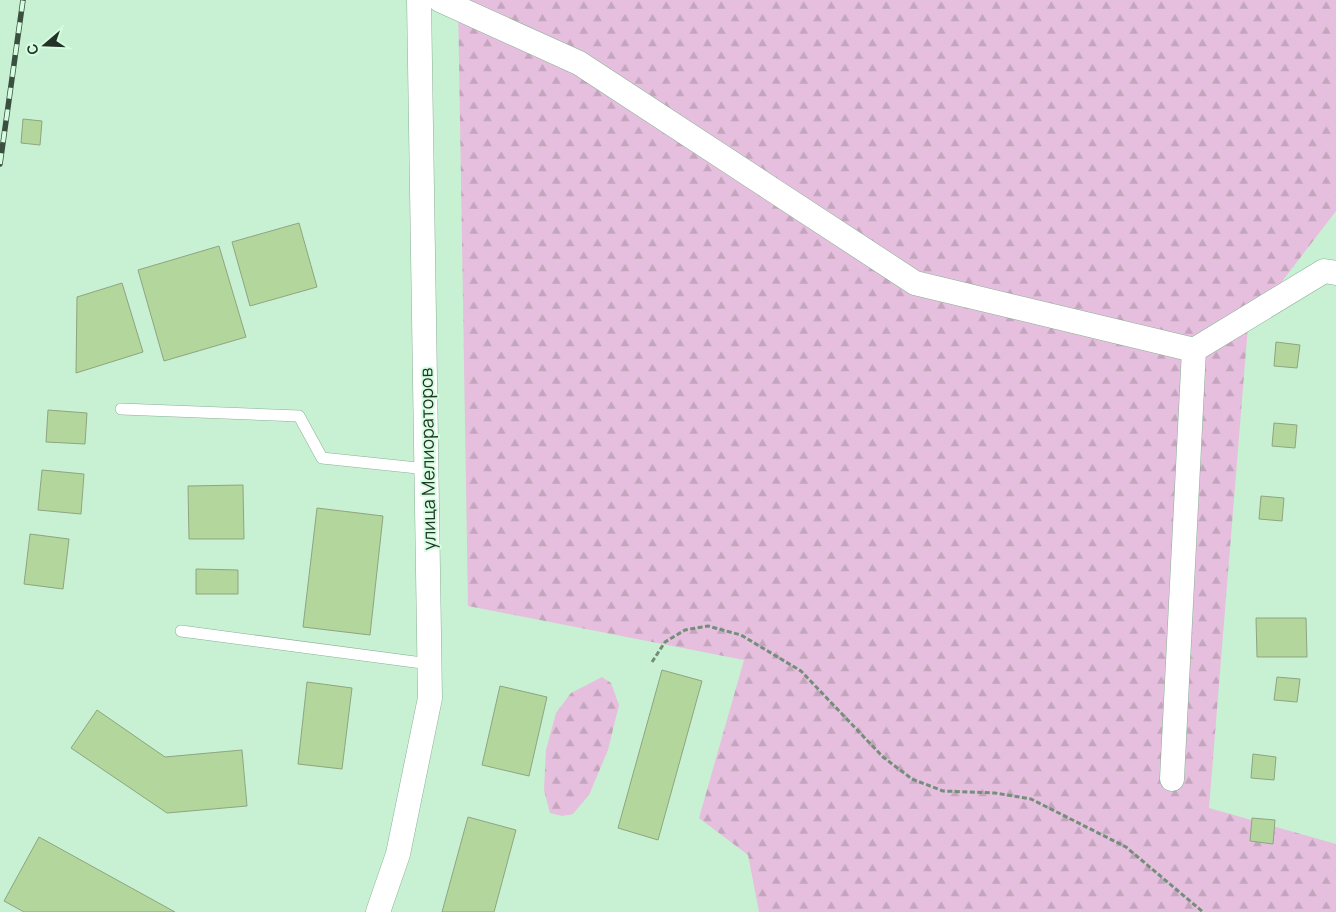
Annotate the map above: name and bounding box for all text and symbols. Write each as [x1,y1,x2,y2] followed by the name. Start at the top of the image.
[20,20,70,70] north arrow
[22,41,43,57] text: С
[413,367,441,550] street label: улица Мелиораторов

